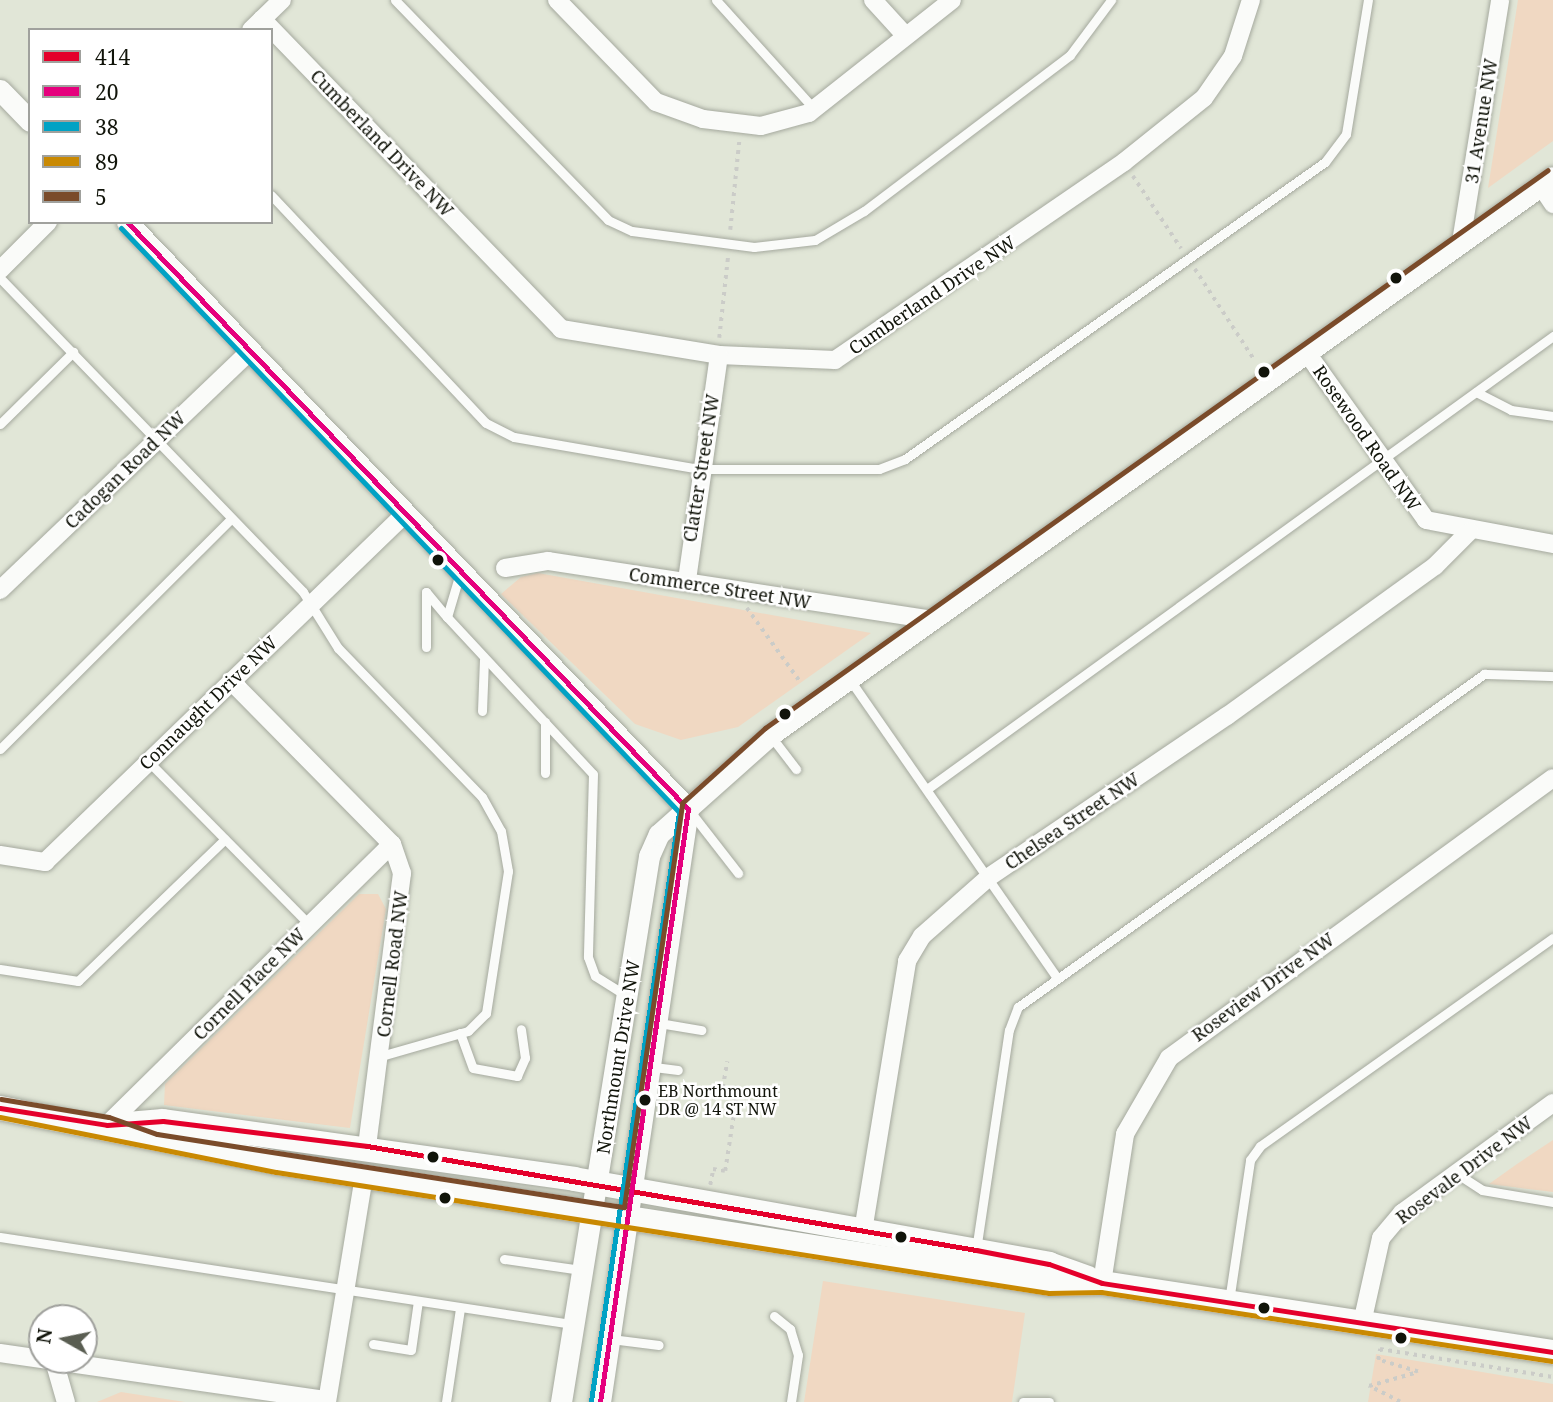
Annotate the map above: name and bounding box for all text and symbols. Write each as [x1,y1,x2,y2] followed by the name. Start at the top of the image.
[28,28,273,224] legend
[95,43,130,71] text: 414
[1460,57,1502,185] street label: 31 Avenue NW
[306,65,458,221] street label: Cumberland Drive NW
[95,78,118,106] text: 20
[95,113,118,141] text: 38
[95,148,118,176] text: 89
[95,183,107,211] text: 5
[845,231,1019,359] street label: Cumberland Drive NW
[1389,271,1403,285] unlabelled marker
[1309,361,1425,515] street label: Rosewood Road NW
[1257,365,1271,379] unlabelled marker
[679,392,723,544] street label: Clatter Street NW
[60,407,190,533] street label: Cadogan Road NW
[431,553,445,567] unlabelled marker
[627,563,813,613] street label: Commerce Street NW
[135,632,281,774] street label: Connaught Drive NW
[778,707,792,721] unlabelled marker
[1001,768,1143,874] street label: Chelsea Street NW
[372,889,412,1039] street label: Cornell Road NW
[189,924,309,1044] street label: Cornell Place NW
[1188,928,1338,1046] street label: Roseview Drive NW
[592,958,644,1156] street label: Northmount Drive NW
[658,1081,778,1119] place label: EB Northmount DR @ 14 ST NW
[638,1093,652,1107] marker: EB Northmount DR @ 14 ST NW
[1392,1112,1536,1228] street label: Rosevale Drive NW
[426,1150,440,1164] unlabelled marker
[438,1191,452,1205] unlabelled marker
[894,1230,908,1244] unlabelled marker
[1257,1301,1271,1315] unlabelled marker
[28,1304,98,1374] north arrow
[30,1327,58,1345] text: N
[1394,1331,1408,1345] unlabelled marker

